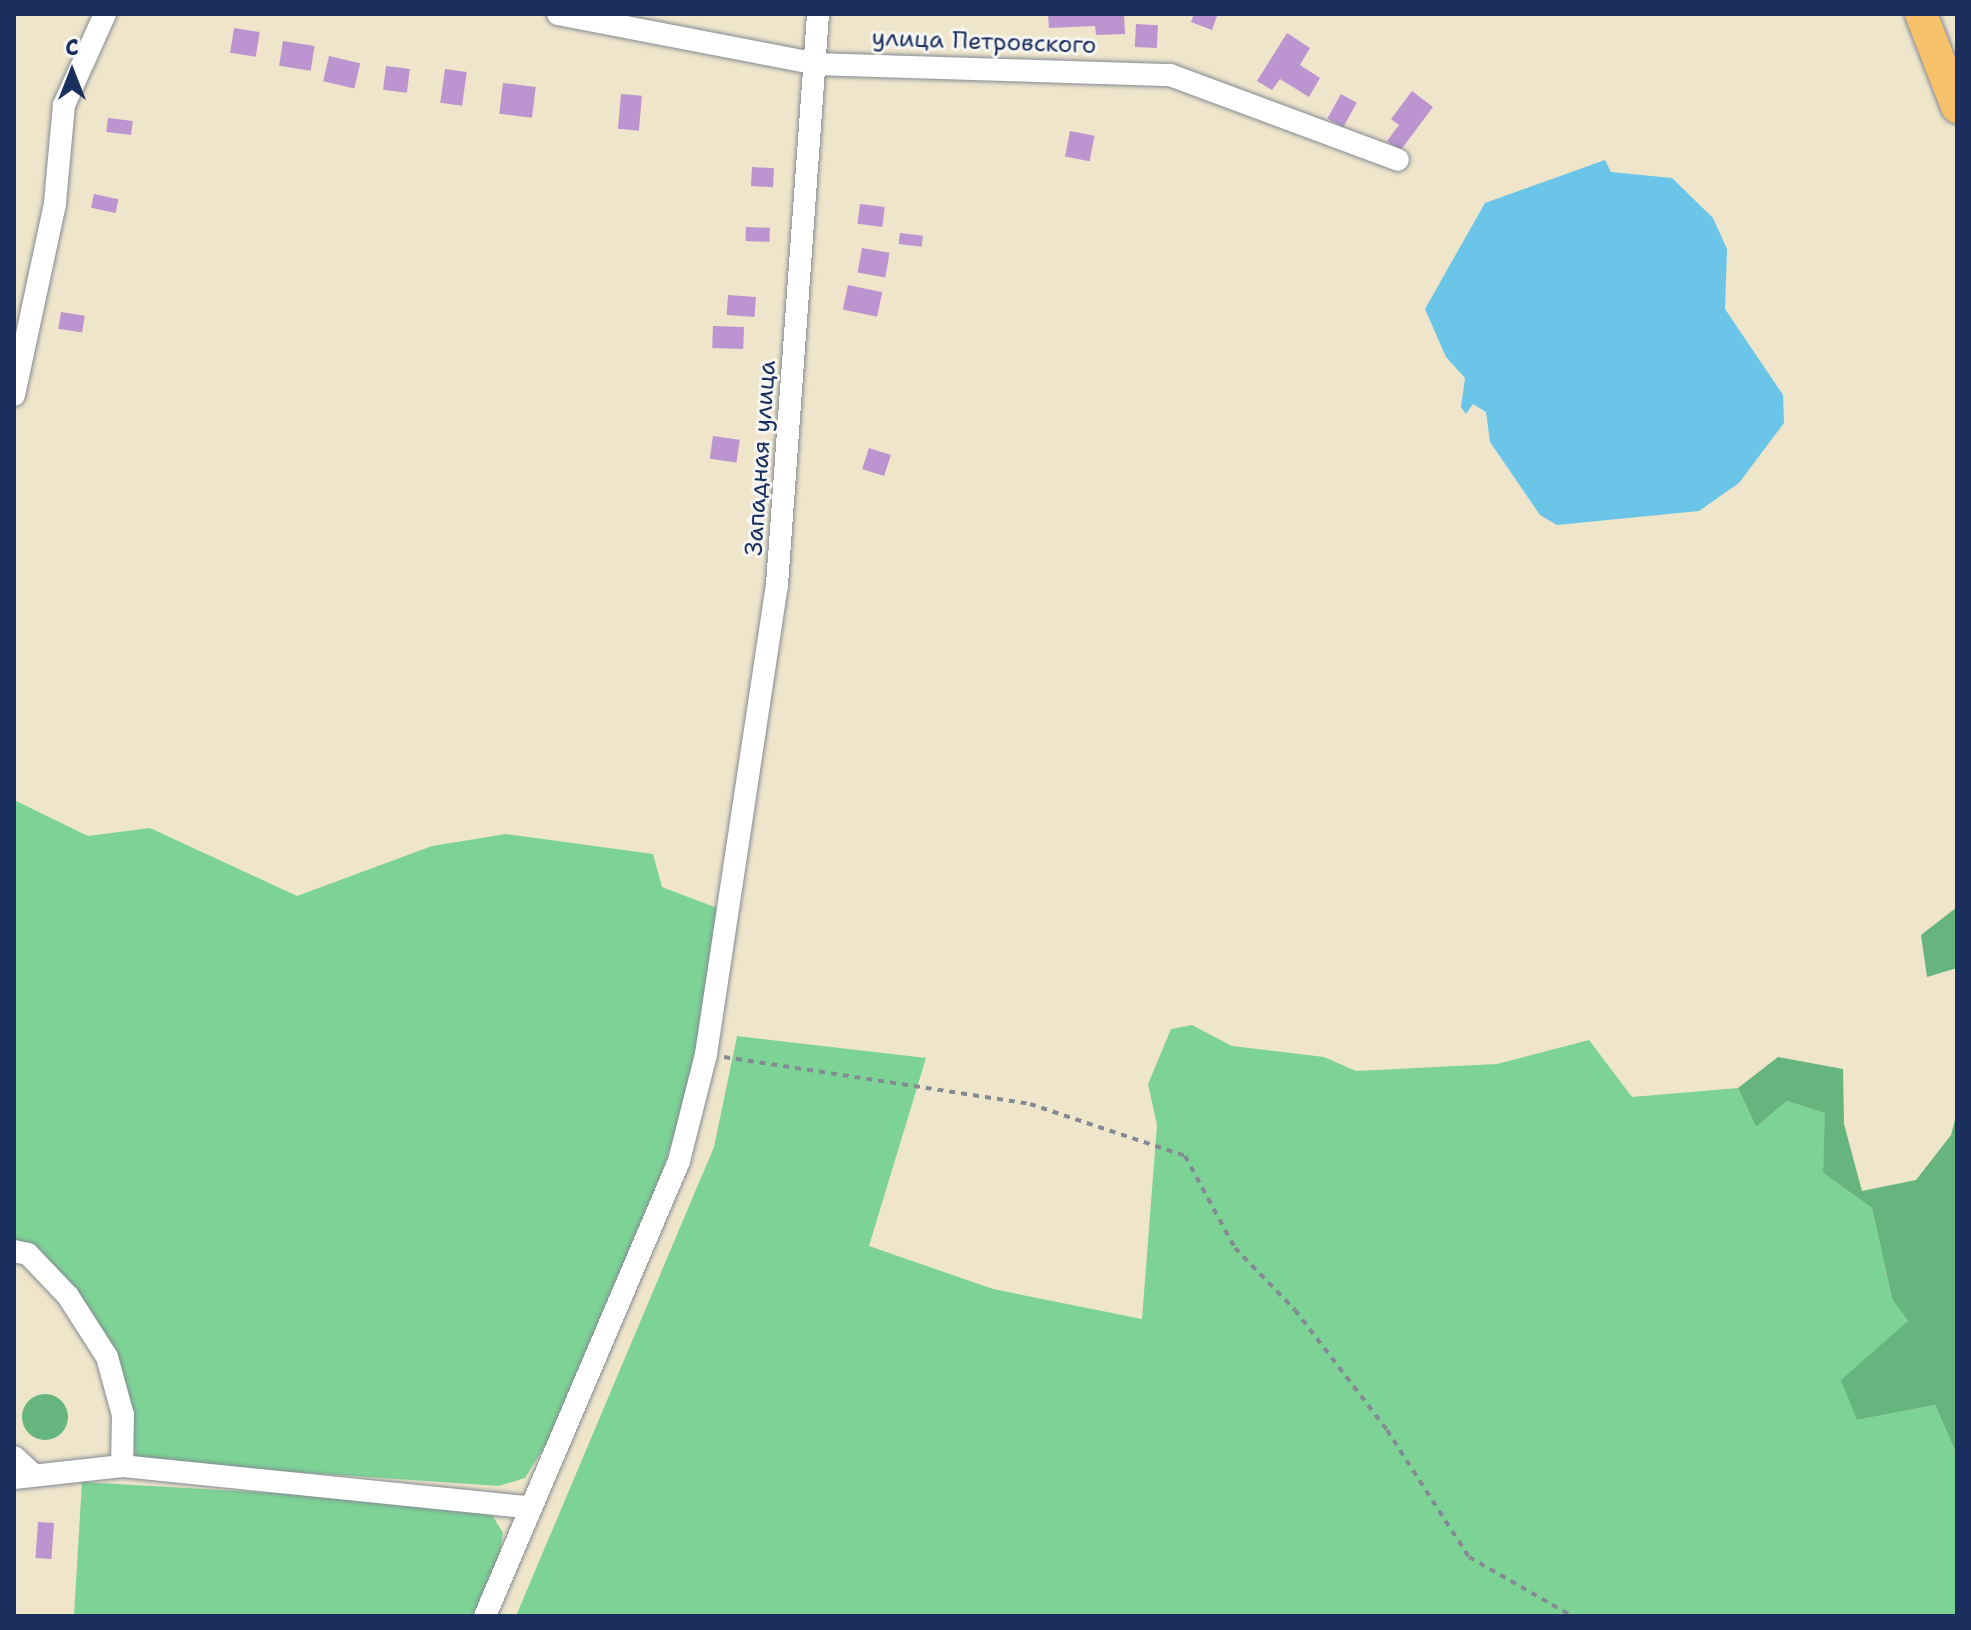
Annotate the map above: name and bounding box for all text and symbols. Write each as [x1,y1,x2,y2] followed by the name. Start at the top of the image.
[871,24,1097,60] street label: улица Петровского
[32,32,112,112] north arrow
[65,33,79,62] text: С
[740,359,782,557] street label: Западная улица

